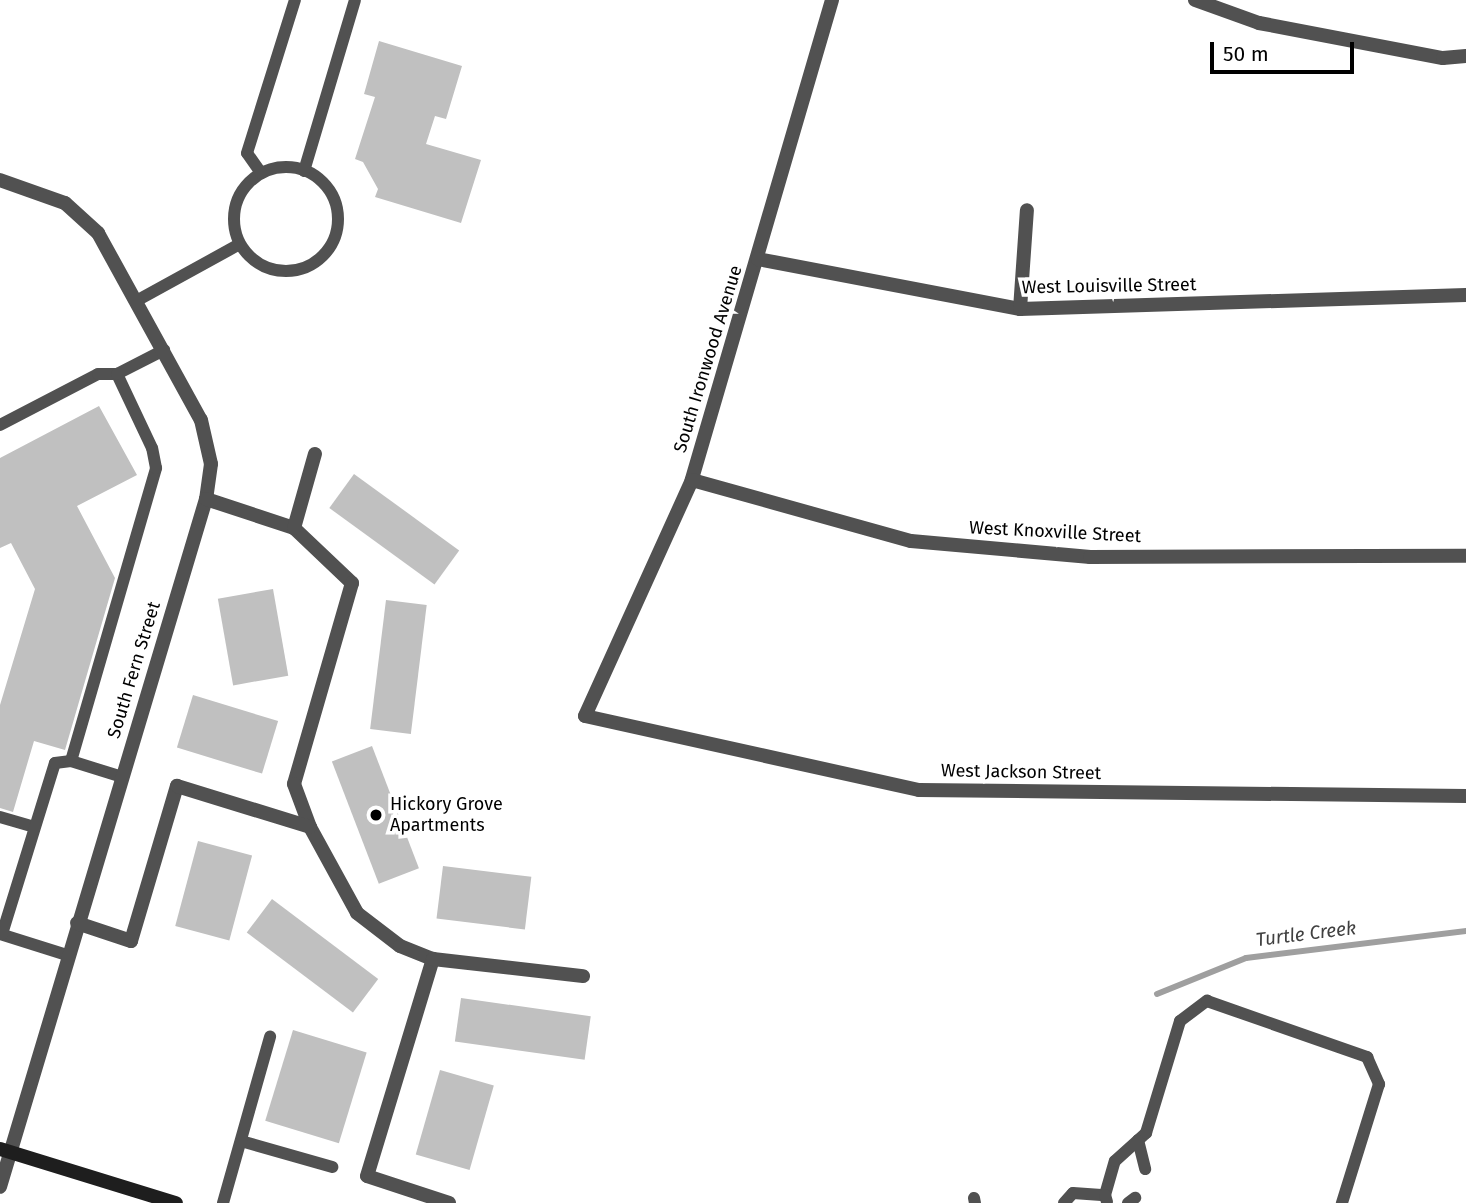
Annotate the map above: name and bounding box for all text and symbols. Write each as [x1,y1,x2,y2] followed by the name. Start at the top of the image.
[1214,28,1358,72] scale bar
[1223,41,1269,67] text: 50 m
[669,263,747,455] street label: South Ironwood Avenue
[1021,274,1197,298] street label: West Louisville Street
[968,517,1142,547] street label: West Knoxville Street
[103,599,165,741] street label: South Fern Street
[941,760,1101,784] street label: West Jackson Street
[390,794,503,836] place label: Hickory Grove Apartments
[368,807,384,823] marker: Hickory Grove Apartments
[1255,917,1357,951] water label: Turtle Creek

